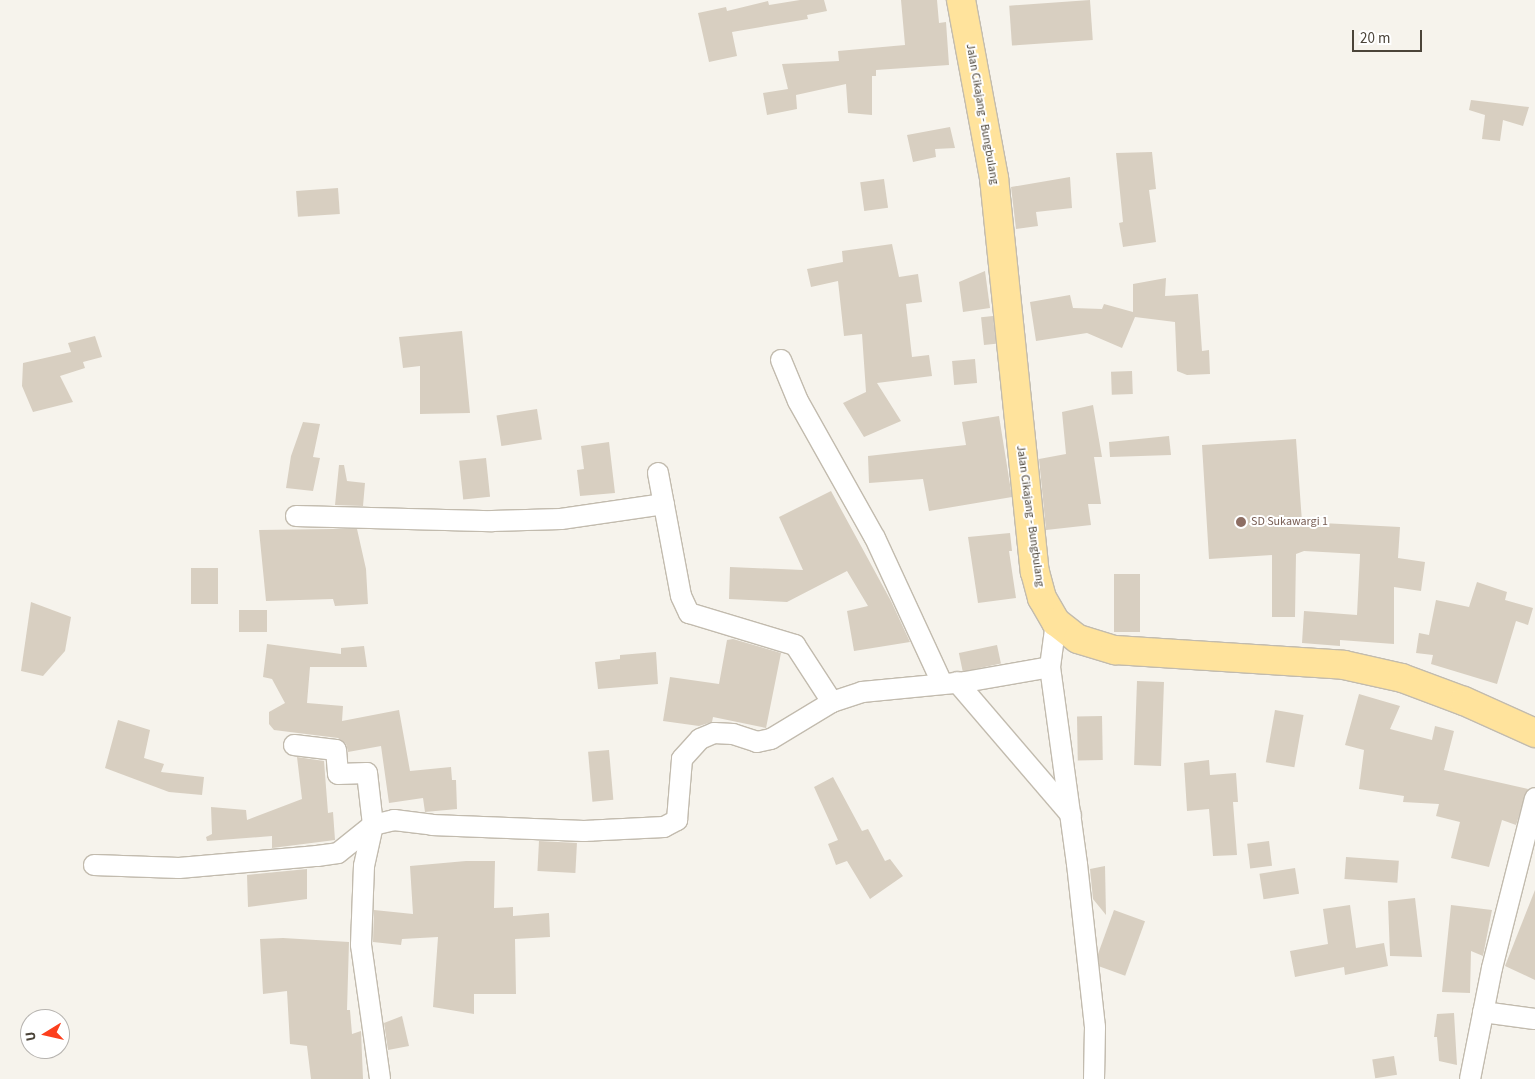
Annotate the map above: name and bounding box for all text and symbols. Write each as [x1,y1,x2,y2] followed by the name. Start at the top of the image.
[1355,20,1425,52] scale bar
[1360,28,1390,49] text: 20 m
[963,42,1001,186] street label: Jalan Cikajang - Bungbulang
[1013,444,1047,588] street label: Jalan Cikajang - Bungbulang
[1251,515,1328,529] place label: SD Sukawargi 1
[1235,516,1247,528] marker: SD Sukawargi 1
[20,1009,70,1059] north arrow
[21,1030,42,1042] text: U

